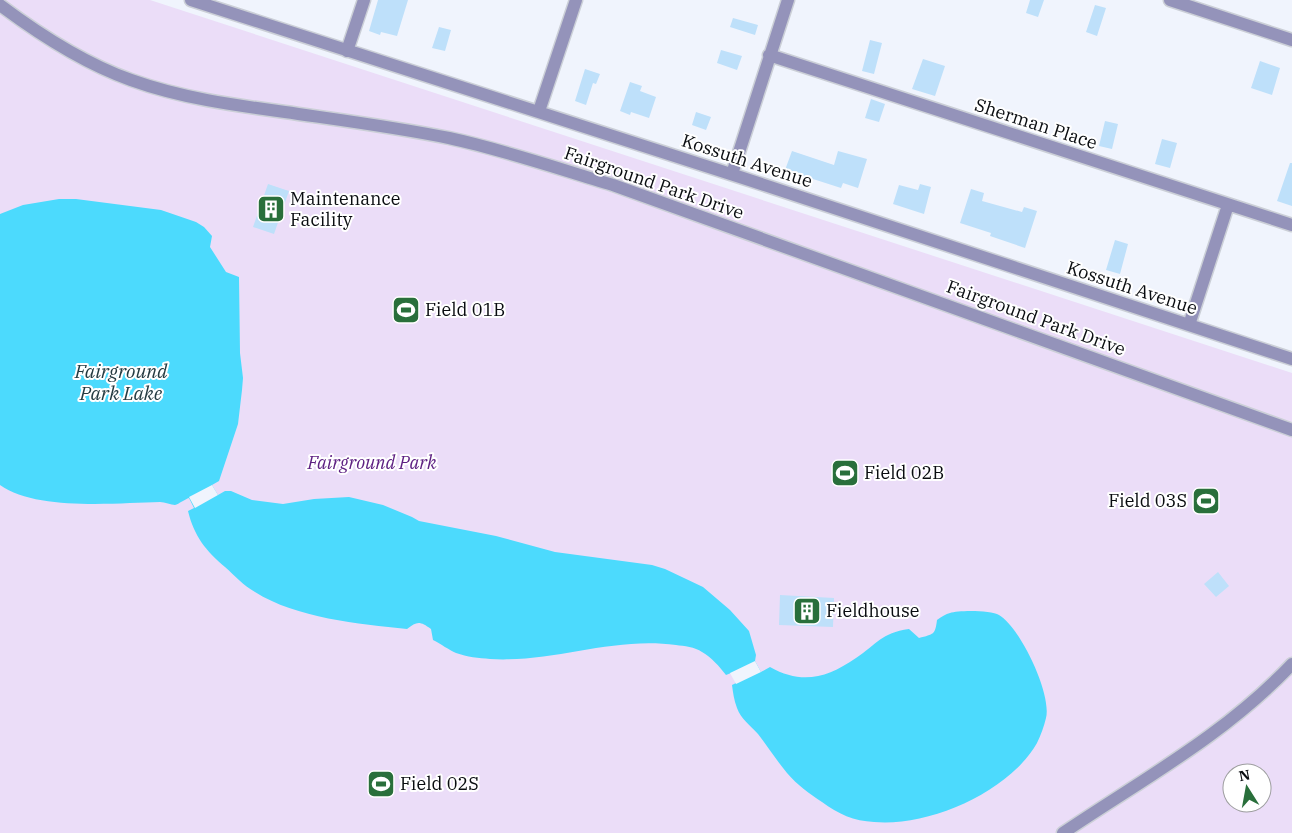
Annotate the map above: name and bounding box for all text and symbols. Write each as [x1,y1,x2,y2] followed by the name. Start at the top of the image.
[972,93,1100,154] street label: Sherman Place
[679,129,815,192] street label: Kossuth Avenue
[561,141,747,224] street label: Fairground Park Drive
[290,187,400,231] place label: Maintenance Facility
[256,194,286,224] building icon: Maintenance Facility
[1064,256,1200,319] street label: Kossuth Avenue
[944,274,1129,361] street label: Fairground Park Drive
[391,295,421,325] sports icon: Field 01B
[425,298,505,321] place label: Field 01B
[74,359,168,405] water label: Fairground Park Lake
[306,451,437,474] park label: Fairground Park
[830,458,860,488] sports icon: Field 02B
[864,461,944,484] place label: Field 02B
[1191,486,1221,516] sports icon: Field 03S
[1108,489,1187,512] place label: Field 03S
[792,596,822,626] building icon: Fieldhouse
[826,599,919,622] place label: Fieldhouse
[1222,763,1272,813] north arrow
[1237,765,1252,785] text: N
[366,769,396,799] sports icon: Field 02S
[400,772,479,795] place label: Field 02S

